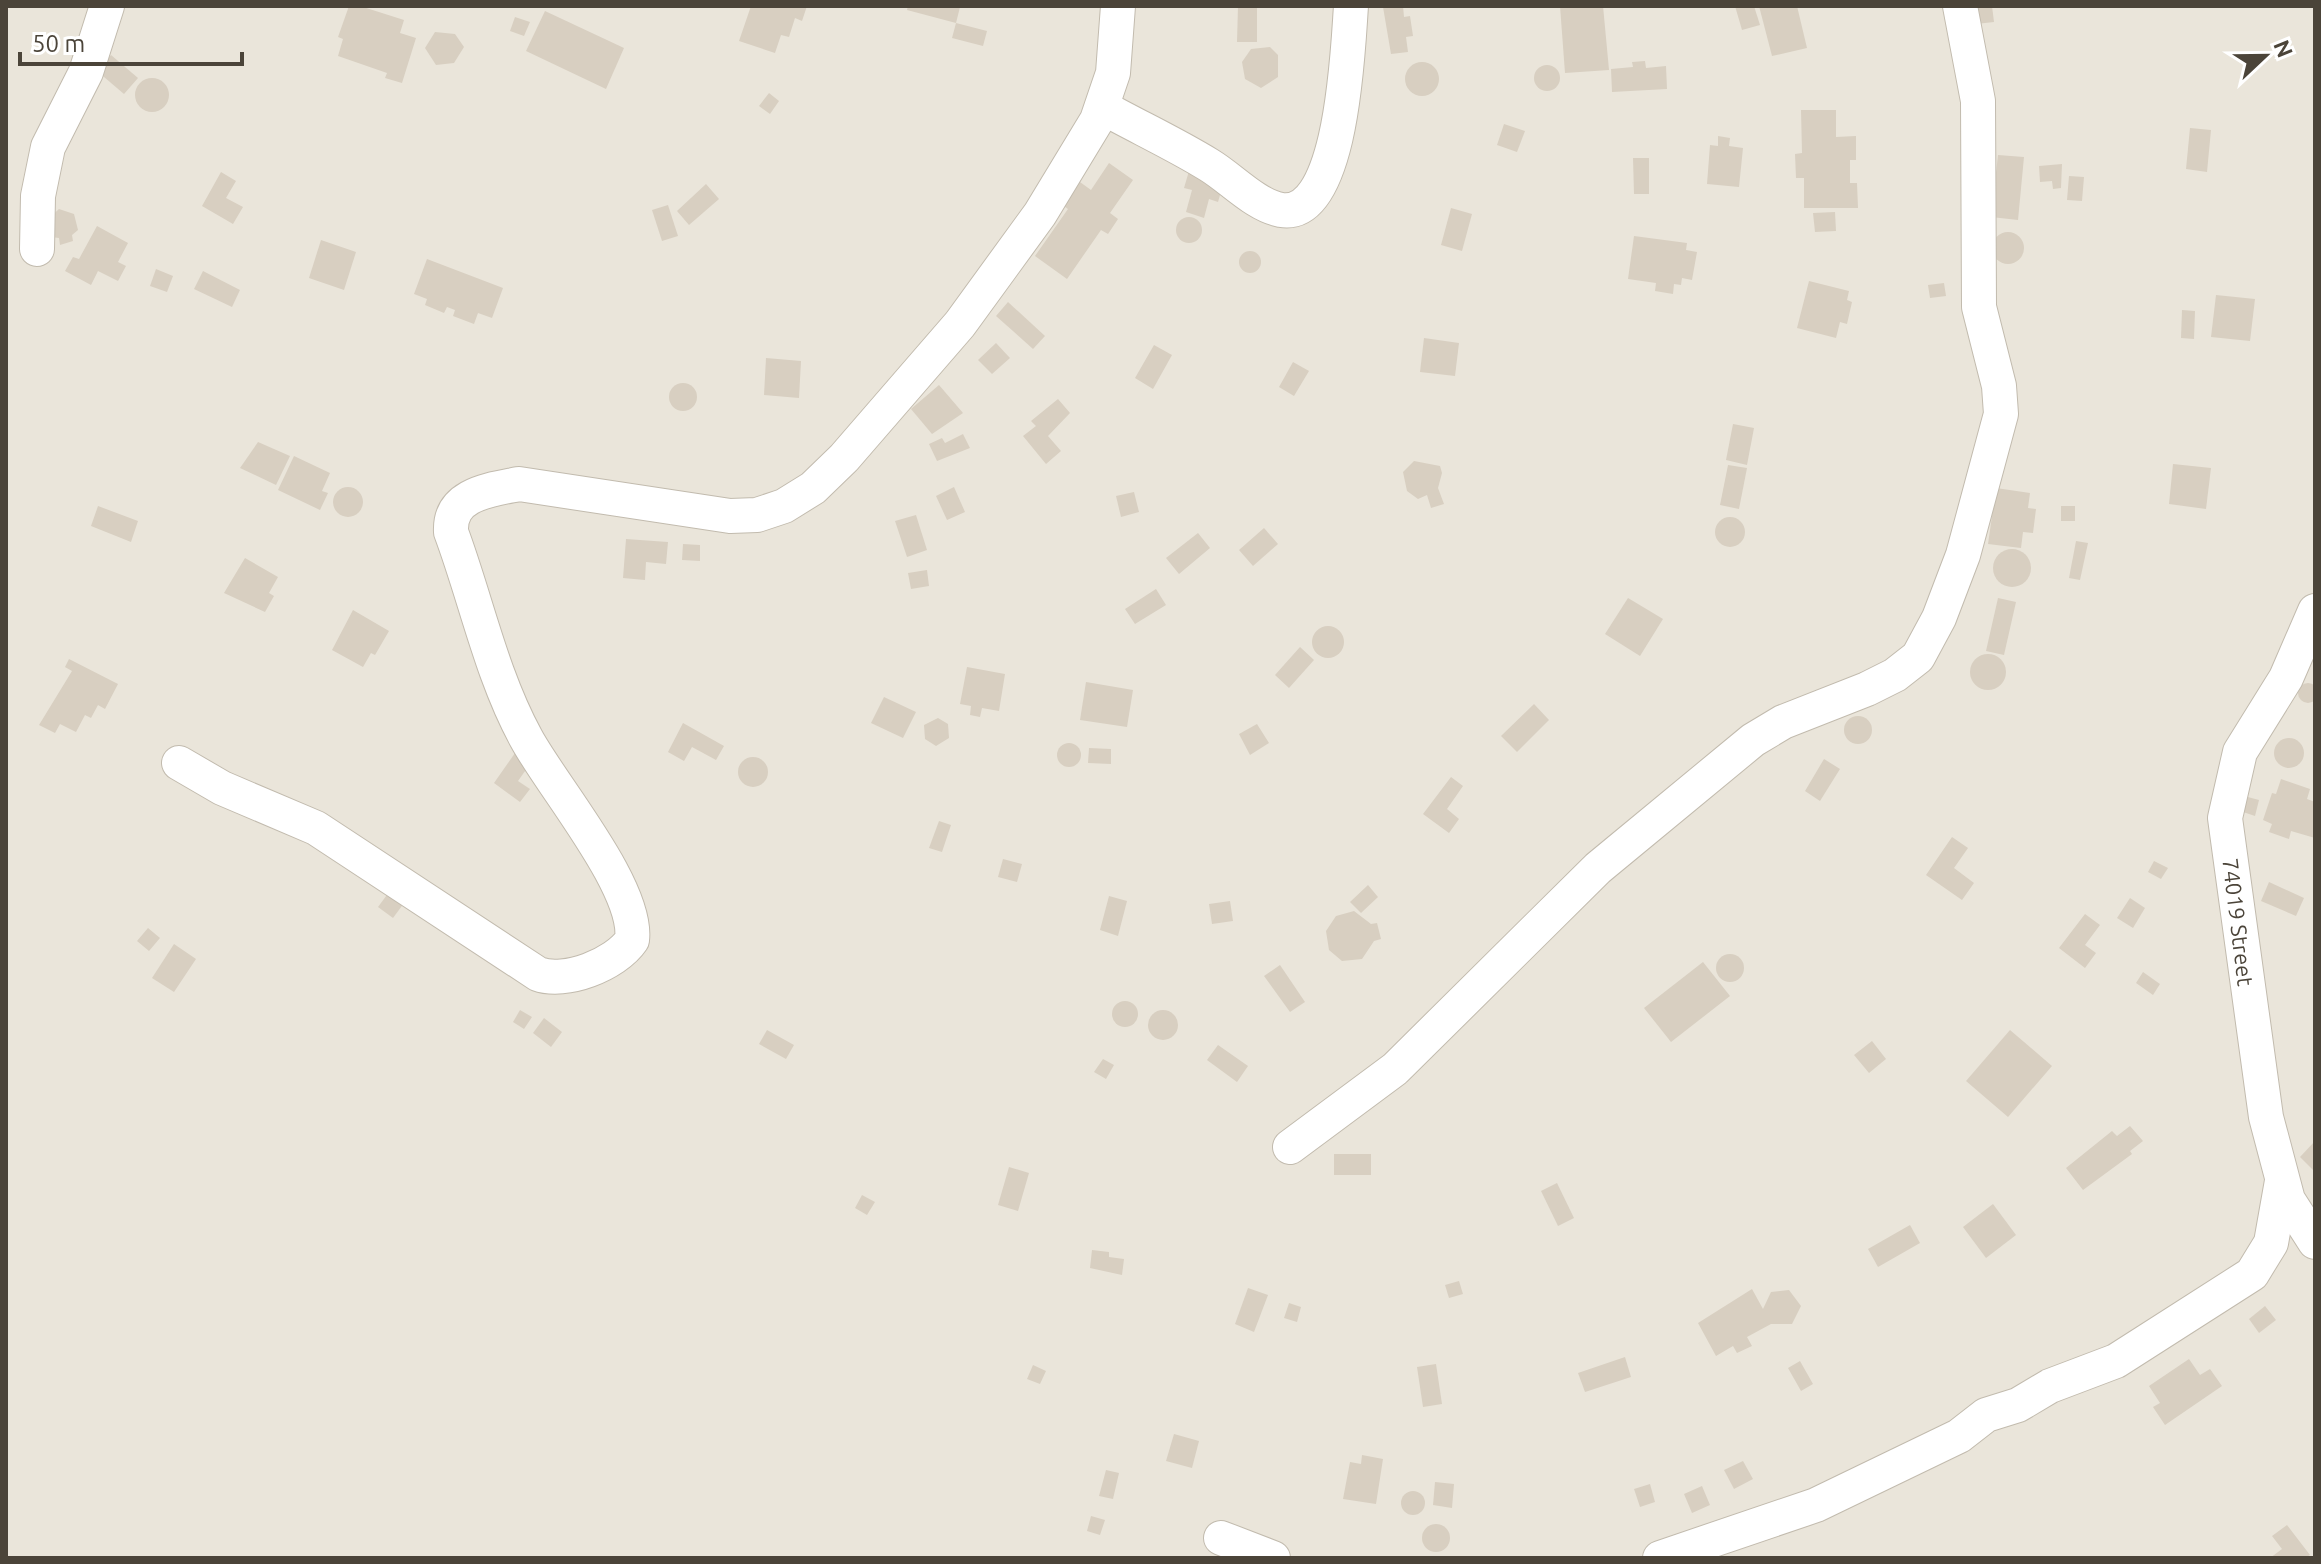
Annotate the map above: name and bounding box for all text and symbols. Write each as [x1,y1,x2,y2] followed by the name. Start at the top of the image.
[20,16,242,66] scale bar
[2225,16,2305,96] north arrow
[32,30,85,57] text: 50 m
[2269,36,2299,61] text: N
[2218,857,2259,988] street label: 74019 Street

